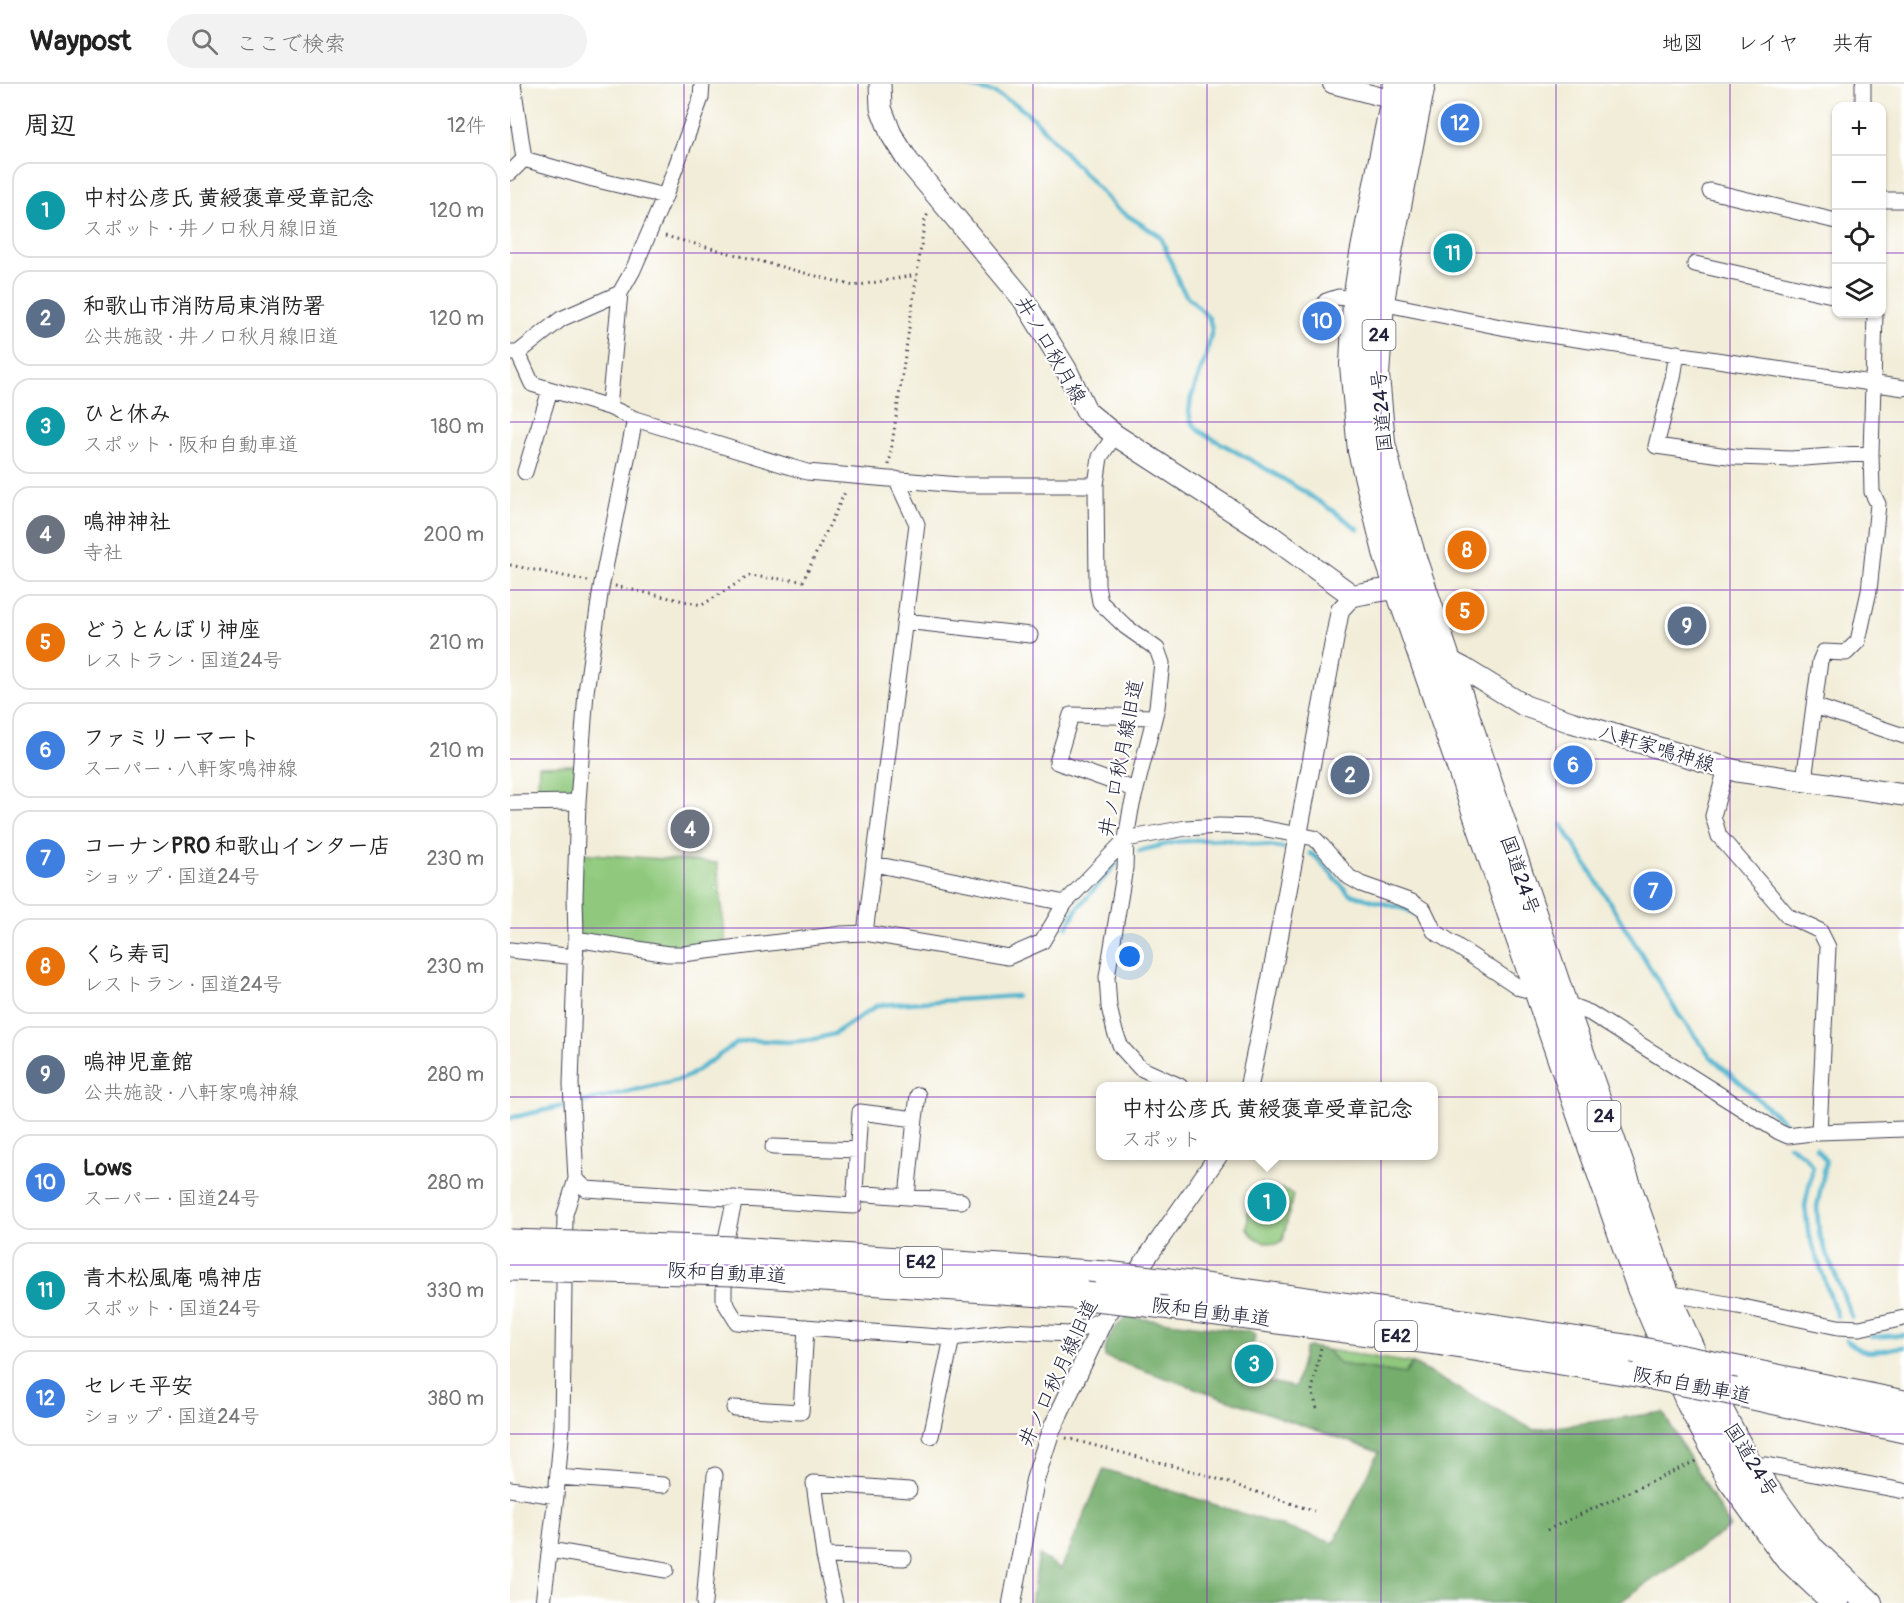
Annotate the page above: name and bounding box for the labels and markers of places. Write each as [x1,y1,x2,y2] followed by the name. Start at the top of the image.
[1440,100,1480,146] pin: 12
[1434,230,1472,276] pin: 11
[1302,298,1342,344] pin: 10
[1448,528,1486,572] pin: 8
[1446,588,1484,634] pin: 5
[1668,604,1706,648] pin: 9
[1554,742,1592,788] pin: 6
[1330,752,1370,798] pin: 2
[670,806,710,852] pin: 4
[1634,868,1672,914] pin: 7
[1248,1180,1287,1224] pin: 1
[1234,1342,1274,1386] pin: 3

